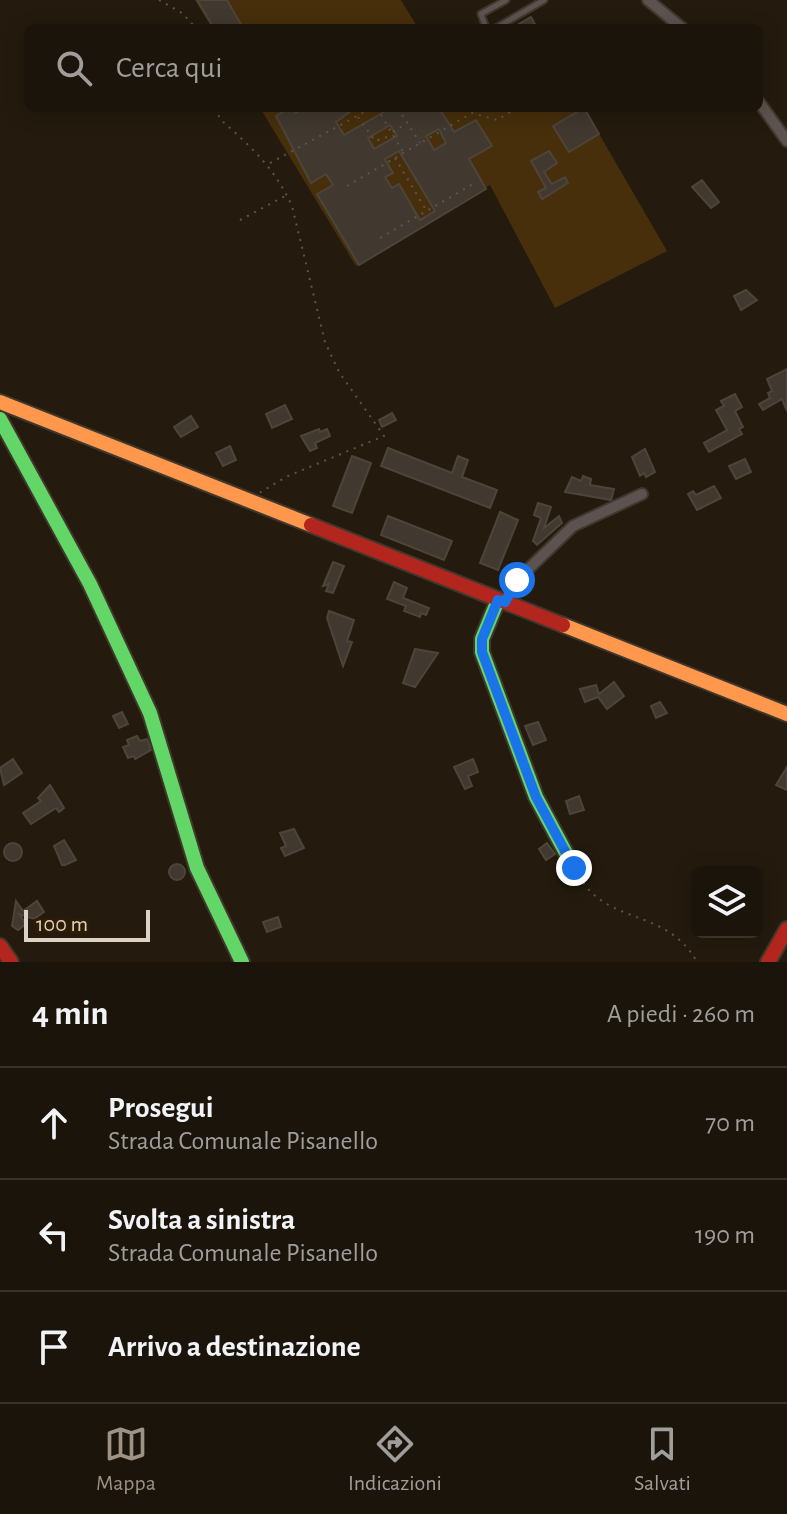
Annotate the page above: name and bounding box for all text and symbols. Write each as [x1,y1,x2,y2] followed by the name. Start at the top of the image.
[24,24,763,112] search box
[52,46,96,90] icon: search
[116,53,222,83] text: Cerca qui
[499,562,535,598] route start
[556,850,592,886] route end
[691,866,763,938] map controls
[691,866,763,938] button: layers
[24,906,150,942] scale bar
[36,913,88,935] text: 100 m
[32,997,109,1031] text: 4 min
[607,1001,755,1027] text: A piedi · 260 m
[108,1093,214,1123] text: Prosegui
[32,1101,76,1145] icon: ahead
[705,1110,755,1136] text: 70 m
[108,1128,378,1154] text: Strada Comunale Pisanello
[108,1205,295,1235] text: Svolta a sinistra
[32,1213,76,1257] icon: left
[695,1222,755,1248] text: 190 m
[108,1240,378,1266] text: Strada Comunale Pisanello
[32,1325,76,1369] icon: arrive
[108,1332,361,1362] text: Arrivo a destinazione
[96,1422,156,1496] tab: Mappa
[348,1422,442,1496] tab: Indicazioni
[634,1422,691,1496] tab: Salvati

